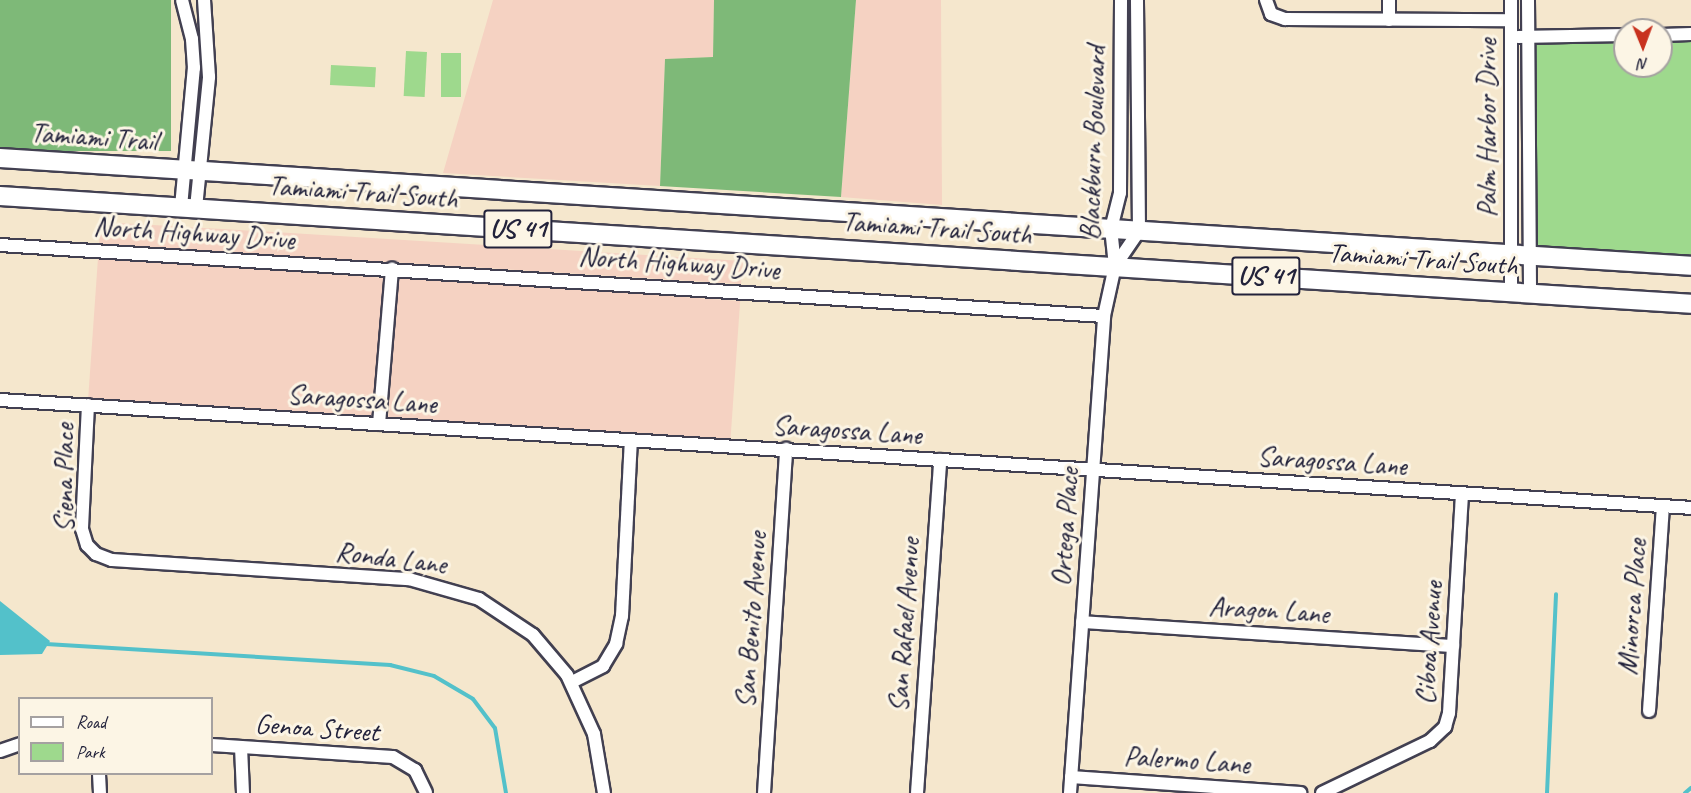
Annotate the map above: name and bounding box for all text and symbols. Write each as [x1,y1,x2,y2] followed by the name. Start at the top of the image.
[1613,18,1673,78] north arrow
[1470,38,1504,218] street label: Palm Harbor Drive
[1073,45,1113,241] street label: Blackburn Boulevard
[1638,54,1648,74] text: N
[30,116,158,158] street label: Tamiami Trail
[267,169,459,215] street label: Tamiami Trail South
[482,205,554,253] road number: US 41
[841,205,1033,251] street label: Tamiami Trail South
[92,209,296,257] street label: North Highway Drive
[1327,236,1519,282] street label: Tamiami Trail South
[577,239,781,287] street label: North Highway Drive
[1230,252,1302,300] road number: US 41
[286,377,438,421] street label: Saragossa Lane
[771,408,923,452] street label: Saragossa Lane
[47,424,81,532] street label: Siena Place
[1256,439,1408,483] street label: Saragossa Lane
[1044,466,1086,588] street label: Ortega Place
[728,531,774,709] street label: San Benito Avenue
[333,534,449,582] street label: Ronda Lane
[881,536,927,714] street label: San Rafael Avenue
[1610,538,1654,676] street label: Minorca Place
[1408,580,1450,706] street label: Ciboa Avenue
[1207,589,1331,631] street label: Aragon Lane
[18,697,213,775] legend
[254,707,380,749] street label: Genoa Street
[76,711,106,733] text: Road
[1123,739,1251,781] street label: Palermo Lane
[76,741,105,763] text: Park

